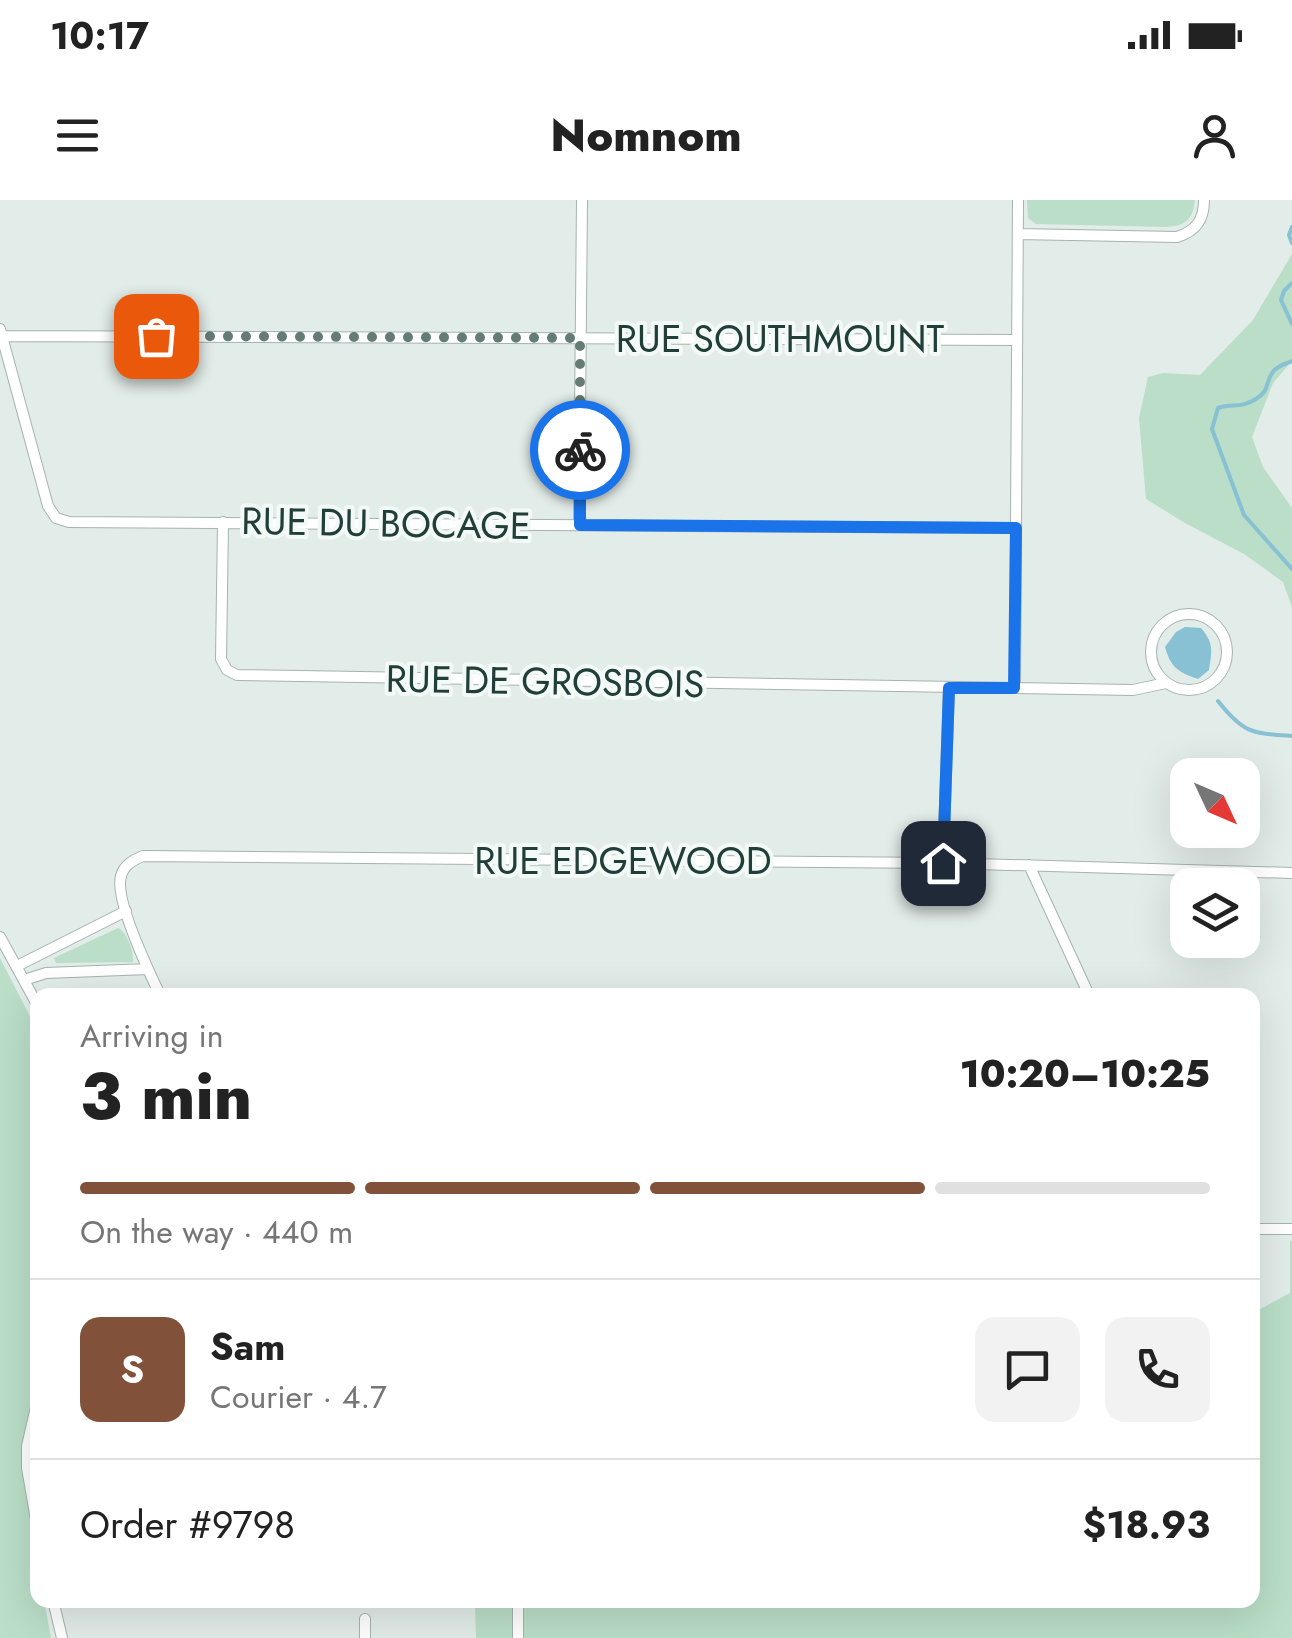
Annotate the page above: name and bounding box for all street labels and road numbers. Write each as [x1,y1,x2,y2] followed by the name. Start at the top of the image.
[616,311,945,366] street label: RUE SOUTHMOUNT
[241,493,531,553] street label: RUE DU BOCAGE
[385,651,705,711] street label: RUE DE GROSBOIS
[474,833,772,888] street label: RUE EDGEWOOD

